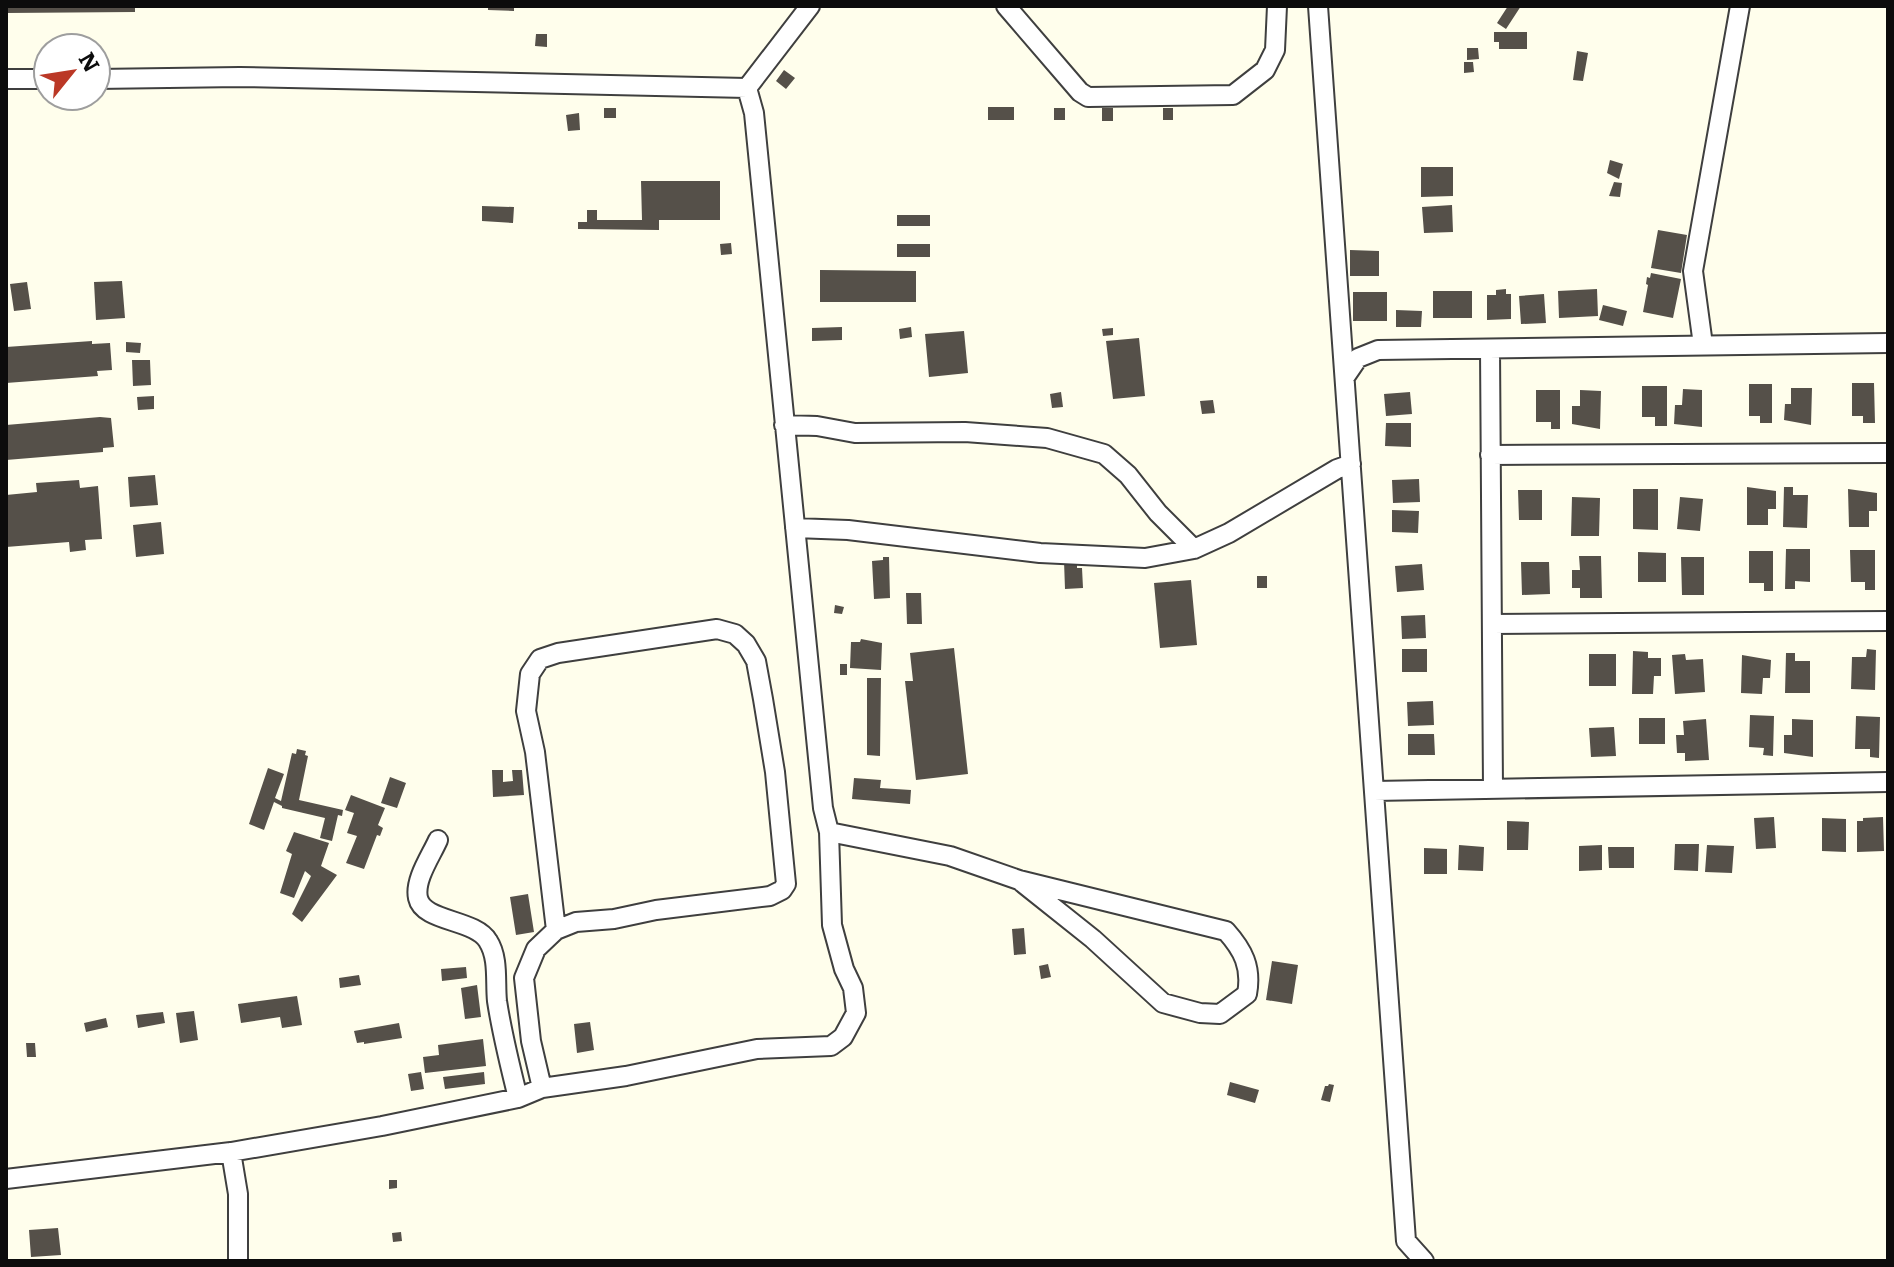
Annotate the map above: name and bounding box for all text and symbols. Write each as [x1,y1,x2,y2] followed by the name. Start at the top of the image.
[32,32,112,112] north arrow
[72,45,110,77] text: N

